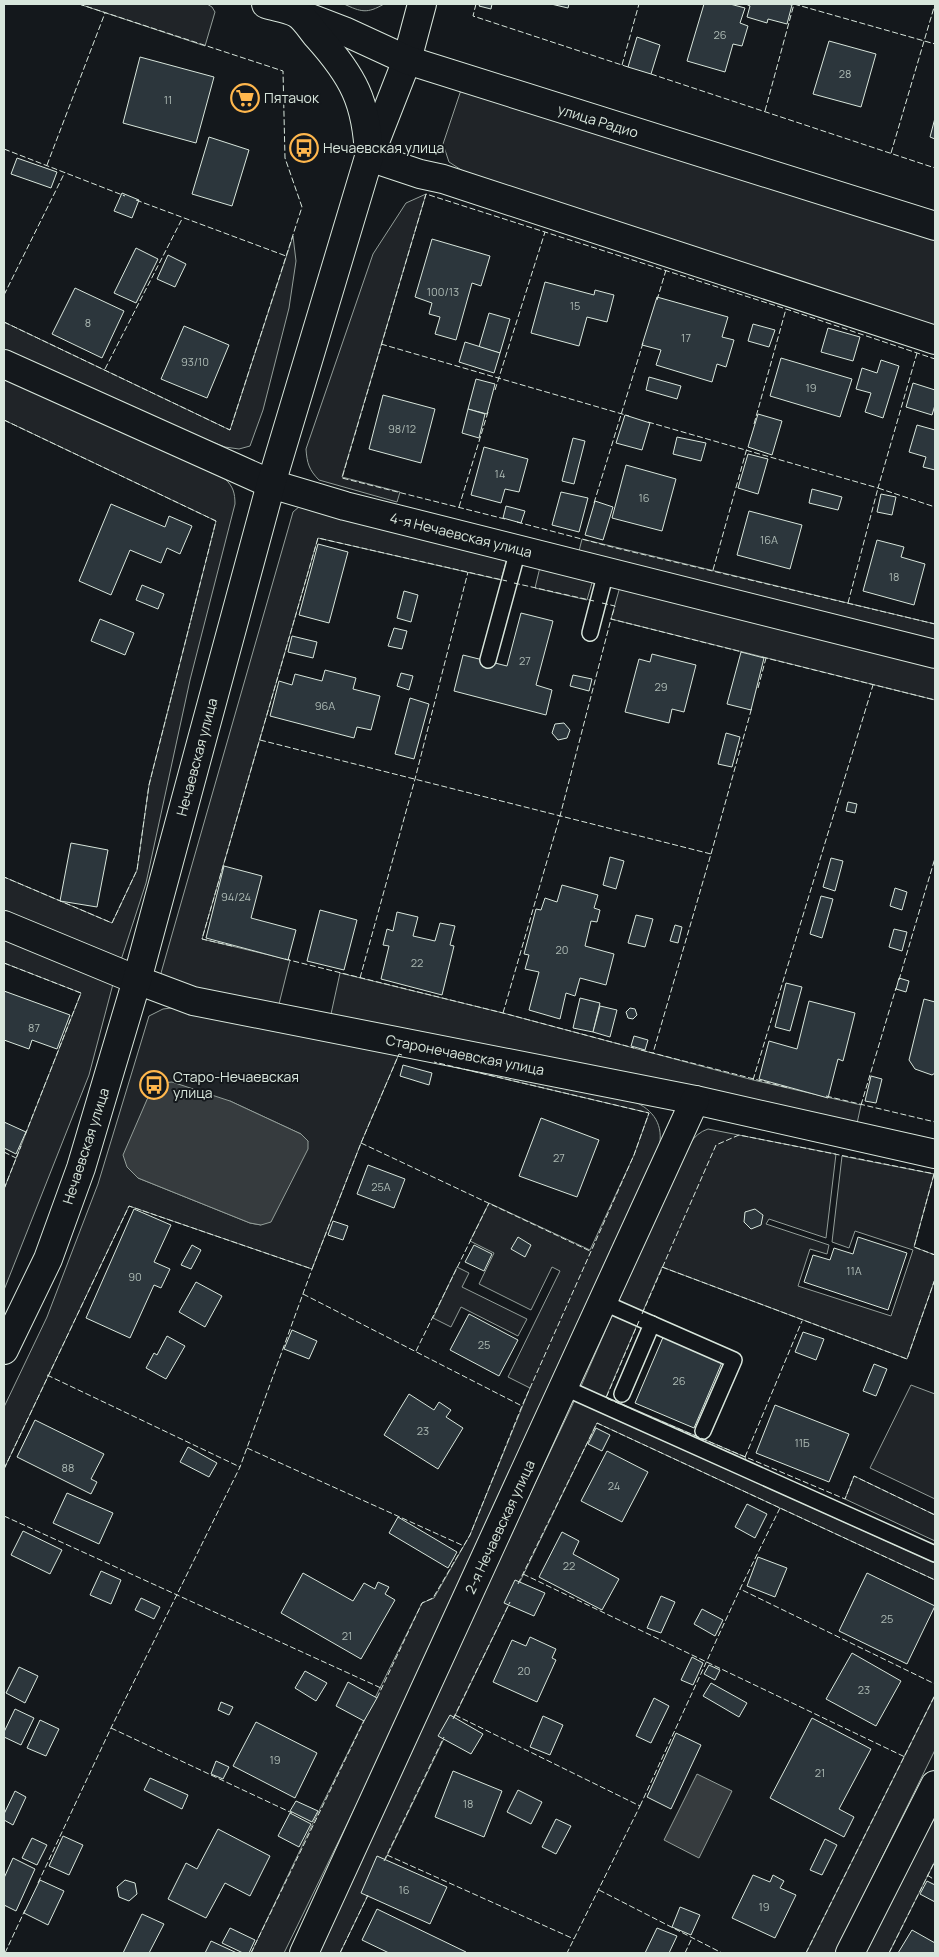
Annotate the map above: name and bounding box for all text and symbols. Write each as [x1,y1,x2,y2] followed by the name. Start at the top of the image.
[713,27,727,42] house number: 26
[839,66,851,81] house number: 28
[230,83,260,113] supermarket icon: Пятачок
[264,88,320,107] place label: Пятачок
[164,92,172,107] house number: 11
[556,99,641,142] street label: улица Радио
[289,133,319,163] bus stop icon: Нечаевская улица
[323,138,444,157] place label: Нечаевская улица
[427,284,459,299] house number: 100/13
[570,298,580,313] house number: 15
[85,315,91,330] house number: 8
[681,330,691,345] house number: 17
[181,354,209,369] house number: 93/10
[805,380,817,395] house number: 19
[388,421,416,436] house number: 98/12
[495,466,505,481] house number: 14
[638,490,650,505] house number: 16
[388,508,534,561] street label: 4-я Нечаевская улица
[760,532,778,547] house number: 16А
[889,569,899,584] house number: 18
[519,653,531,668] house number: 27
[654,679,668,694] house number: 29
[172,696,221,818] street label: Нечаевская улица
[315,698,335,713] house number: 96А
[221,889,251,904] house number: 94/24
[556,942,568,957] house number: 20
[411,955,423,970] house number: 22
[28,1020,40,1035] house number: 87
[384,1030,546,1079] street label: Старонечаевская улица
[173,1067,299,1102] place label: Старо-Нечаевская улица
[139,1070,169,1100] bus stop icon: Старо-Нечаевская улица
[58,1085,113,1207] street label: Нечаевская улица
[553,1150,565,1165] house number: 27
[371,1179,391,1194] house number: 25А
[846,1263,862,1278] house number: 11А
[128,1269,142,1284] house number: 90
[478,1337,490,1352] house number: 25
[672,1373,686,1388] house number: 26
[417,1423,429,1438] house number: 23
[794,1435,810,1450] house number: 11Б
[460,1457,539,1597] street label: 2-я Нечаевская улица
[62,1460,74,1475] house number: 88
[608,1478,620,1493] house number: 24
[563,1558,575,1573] house number: 22
[881,1611,893,1626] house number: 25
[342,1628,352,1643] house number: 21
[518,1663,530,1678] house number: 20
[858,1682,870,1697] house number: 23
[269,1752,281,1767] house number: 19
[815,1765,825,1780] house number: 21
[463,1796,473,1811] house number: 18
[398,1882,410,1897] house number: 16
[758,1899,770,1914] house number: 19

